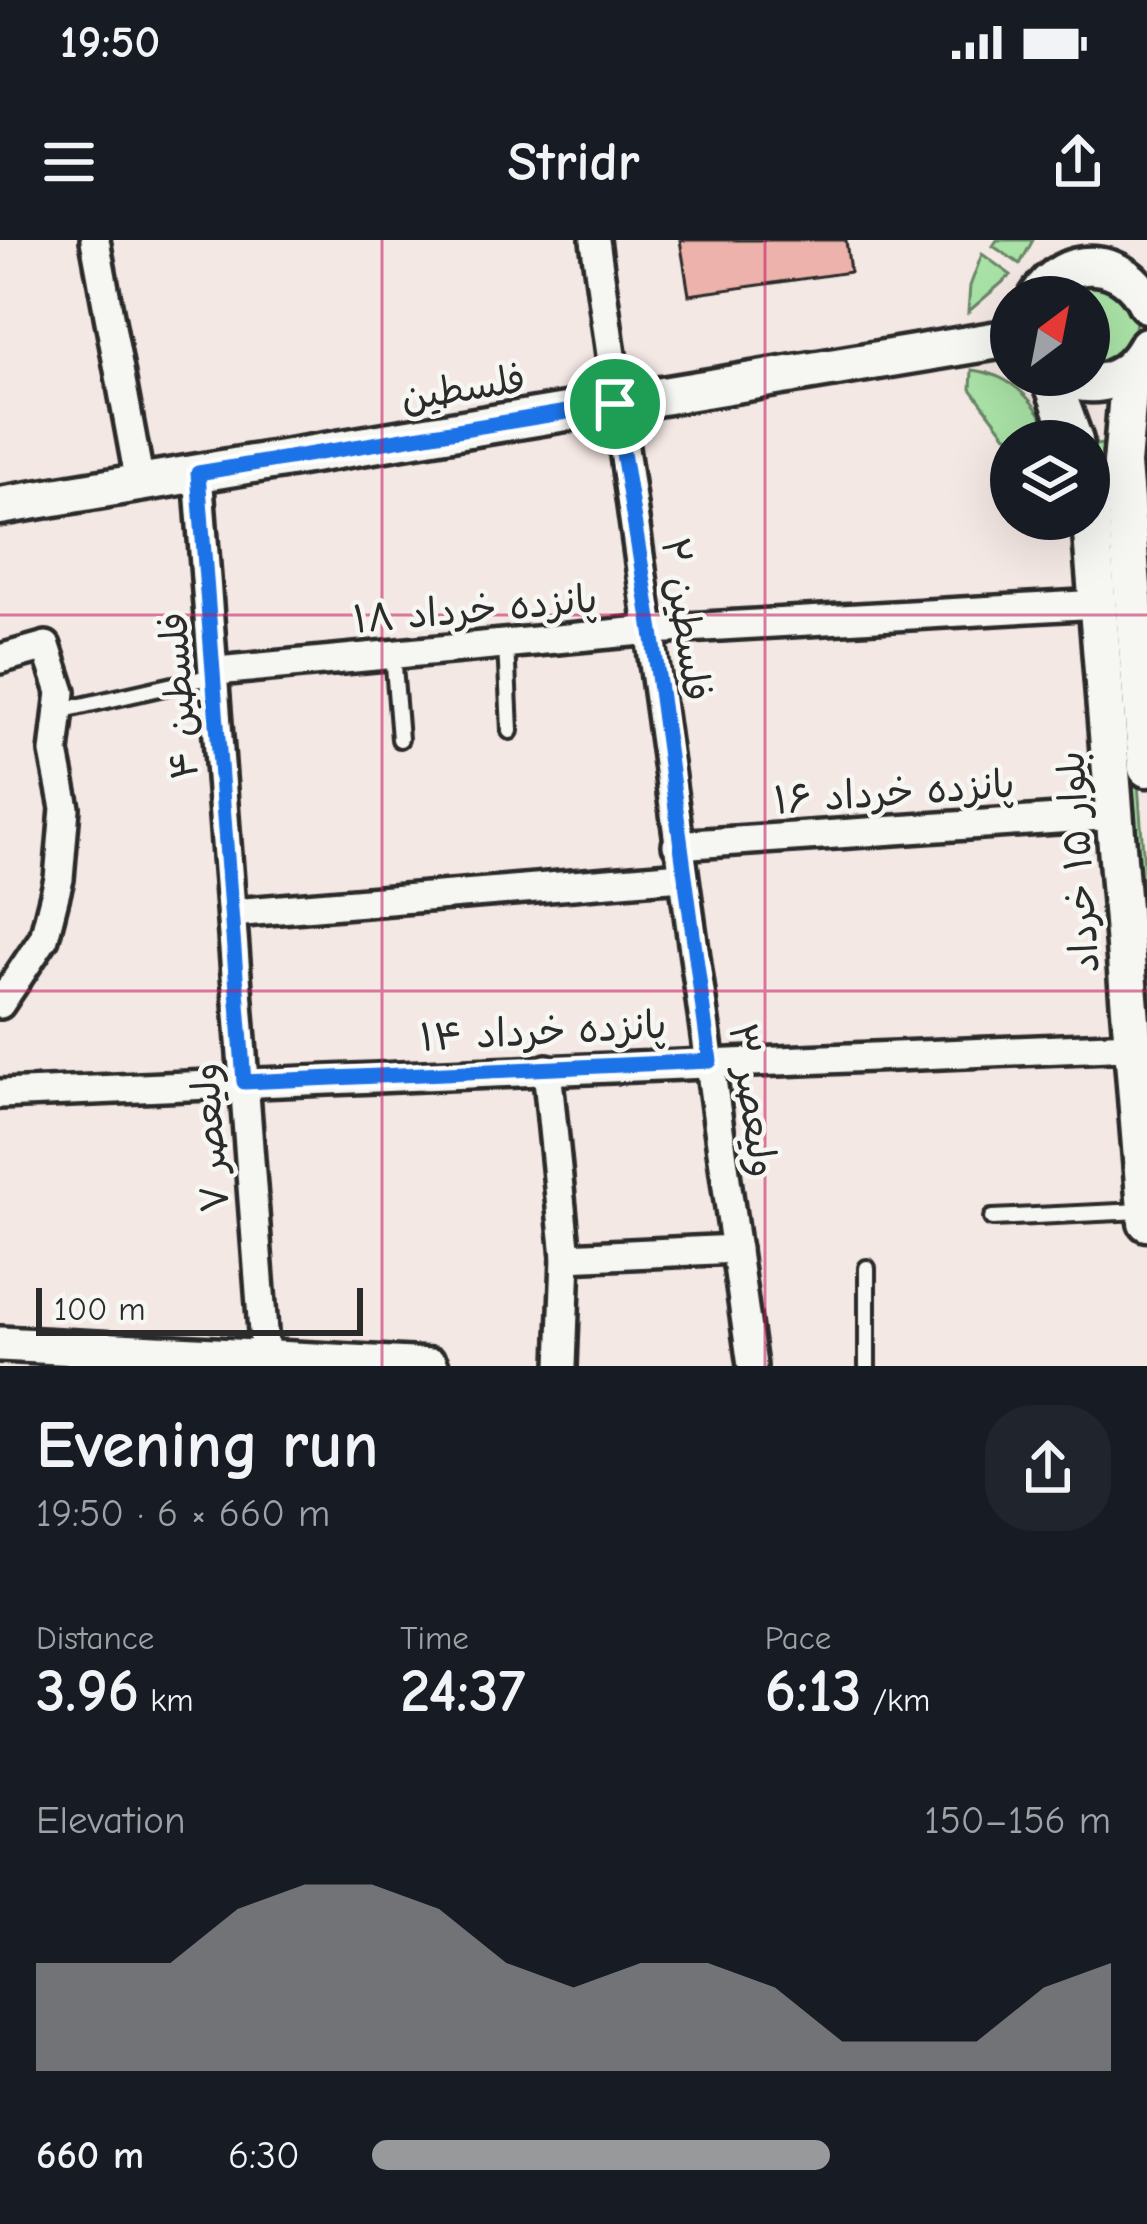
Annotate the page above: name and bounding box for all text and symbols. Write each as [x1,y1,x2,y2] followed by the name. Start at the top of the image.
[60,16,160,68] text: 19:50
[36,129,102,195] icon: menu
[1045,129,1111,195] icon: share
[507,131,640,194] text: Stridr
[990,276,1110,396] north arrow
[990,276,1110,540] map controls
[564,353,666,455] pin
[398,356,529,421] street label: فلسطین
[582,371,648,437] icon: arrive
[990,420,1110,540] button: layers
[652,535,719,704] street label: فلسطین ۲
[351,576,599,644] street label: پانزده خرداد ۱۸
[151,611,208,781] street label: فلسطین ۴
[1048,749,1109,974] street label: بلوار ۱۵ خرداد
[772,762,1016,824] street label: پانزده خرداد ۱۶
[419,1003,668,1061] street label: پانزده خرداد ۱۴
[719,1020,786,1180] street label: ولیعصر ۳
[183,1061,238,1215] street label: ولیعصر ۷
[36,1282,363,1335] scale bar
[54,1290,146,1328] text: 100 m
[985,1405,1111,1531] button: share
[36,1408,378,1484] text: Evening run
[36,1491,330,1536] text: 19:50 · 6 × 660 m
[36,1619,154,1657] text: Distance
[400,1619,469,1657] text: Time
[765,1619,831,1657] text: Pace
[36,1657,139,1726] text: 3.96
[400,1657,526,1726] text: 24:37
[765,1657,862,1726] text: 6:13
[139,1681,194,1719] text: km
[862,1681,930,1719] text: /km
[36,1798,185,1843] text: Elevation
[924,1798,1111,1843] text: 150–156 m
[36,2133,144,2178] text: 660 m
[228,2133,300,2178] text: 6:30

